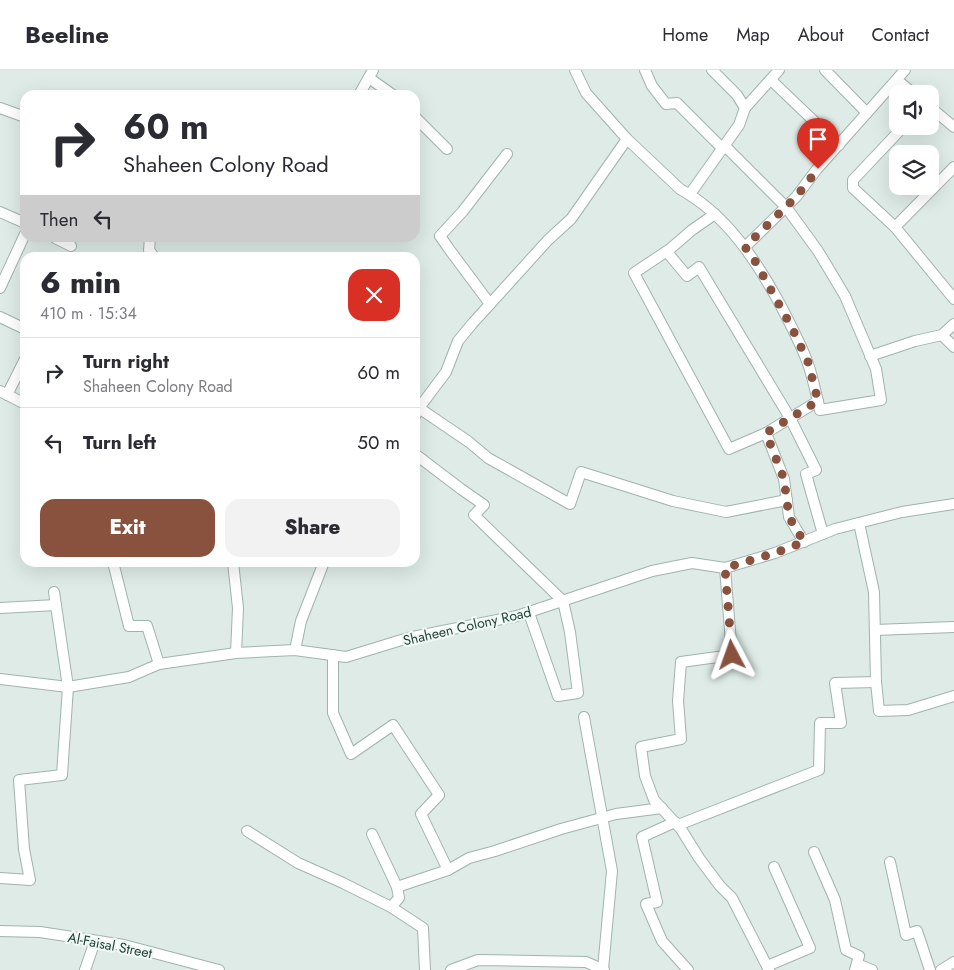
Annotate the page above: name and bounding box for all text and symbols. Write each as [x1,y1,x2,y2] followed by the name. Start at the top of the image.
[25,17,109,52] text: Beeline
[662,22,708,48] text: Home
[736,22,770,48] text: Map
[798,22,843,48] text: About
[871,22,929,48] text: Contact
[889,85,939,195] map controls
[889,85,939,135] button: sound
[123,102,209,152] text: 60 m
[40,110,105,175] icon: right
[797,118,839,169] pin
[804,125,832,153] icon: arrive
[889,145,939,195] button: layers
[123,148,329,180] text: Shaheen Colony Road
[89,205,117,233] icon: left
[40,206,79,233] text: Then
[40,261,121,304] text: 6 min
[348,269,400,321] button: close
[40,302,137,325] text: 410 m · 15:34
[83,348,169,375] text: Turn right
[40,359,68,387] icon: right
[357,359,400,386] text: 60 m
[83,375,233,398] text: Shaheen Colony Road
[40,429,68,457] icon: left
[83,429,156,456] text: Turn left
[357,429,400,456] text: 50 m
[40,499,215,557] button: Exit
[225,499,400,557] button: Share
[401,602,533,650] street label: Shaheen Colony Road
[705,628,757,680] position arrow
[66,927,155,963] street label: Al-Faisal Street

